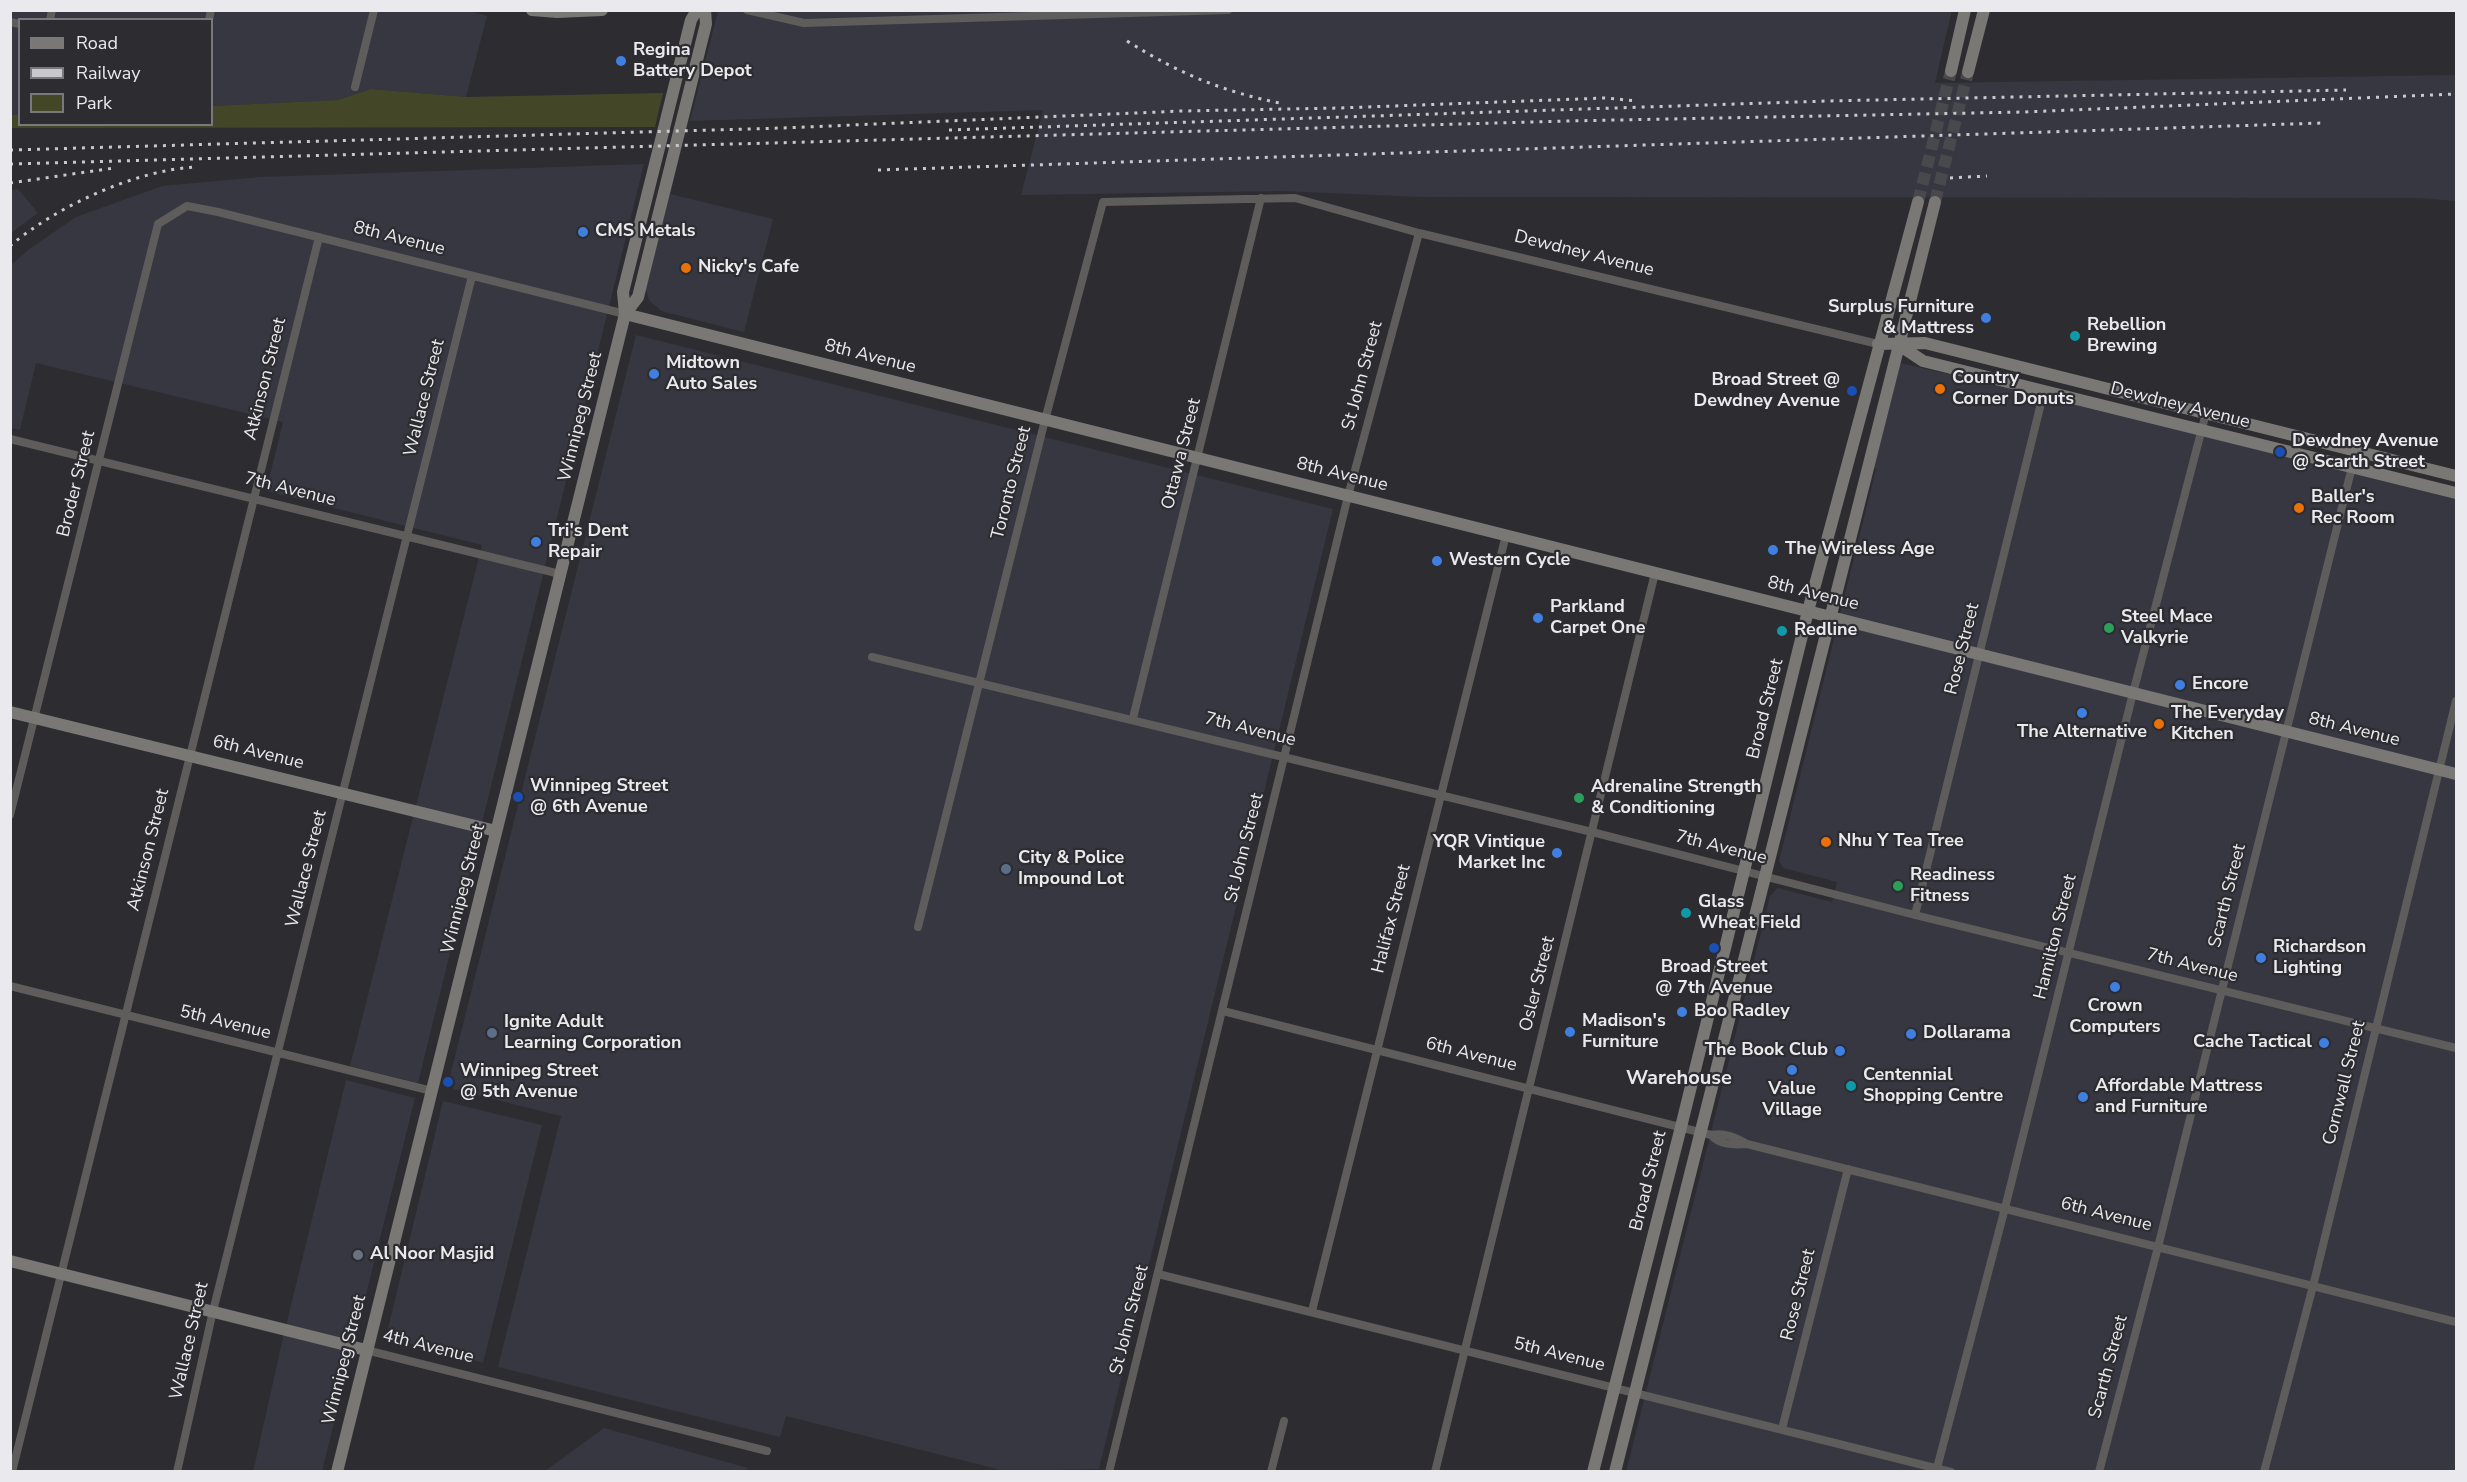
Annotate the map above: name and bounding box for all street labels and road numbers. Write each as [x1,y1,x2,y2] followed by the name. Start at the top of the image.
[351,217,447,261] street label: 8th Avenue
[1512,226,1656,282] street label: Dewdney Avenue
[240,316,292,442] street label: Atkinson Street
[1338,319,1388,433] street label: St John Street
[822,335,918,379] street label: 8th Avenue
[400,337,450,459] street label: Wallace Street
[554,350,608,484] street label: Winnipeg Street
[2108,378,2252,434] street label: Dewdney Avenue
[1158,396,1206,512] street label: Ottawa Street
[987,424,1037,542] street label: Toronto Street
[53,429,101,539] street label: Broder Street
[1294,453,1390,497] street label: 8th Avenue
[242,468,338,512] street label: 7th Avenue
[1765,572,1861,616] street label: 8th Avenue
[1941,601,1985,697] street label: Rose Street
[1743,657,1789,761] street label: Broad Street
[1202,708,1298,752] street label: 7th Avenue
[2306,708,2402,752] street label: 8th Avenue
[210,731,306,775] street label: 6th Avenue
[123,787,175,913] street label: Atkinson Street
[1221,791,1269,905] street label: St John Street
[282,808,332,930] street label: Wallace Street
[437,822,491,956] street label: Winnipeg Street
[1673,826,1769,870] street label: 7th Avenue
[2205,842,2251,950] street label: Scarth Street
[1368,862,1416,976] street label: Halifax Street
[2030,872,2082,1002] street label: Hamilton Street
[1516,934,1560,1034] street label: Osler Street
[2144,944,2240,988] street label: 7th Avenue
[177,1001,273,1045] street label: 5th Avenue
[2319,1019,2371,1147] street label: Cornwall Street
[1423,1033,1519,1077] street label: 6th Avenue
[1626,1129,1672,1233] street label: Broad Street
[2058,1193,2154,1237] street label: 6th Avenue
[1777,1247,1821,1343] street label: Rose Street
[1106,1263,1154,1377] street label: St John Street
[166,1280,214,1402] street label: Wallace Street
[318,1293,372,1427] street label: Winnipeg Street
[2085,1313,2133,1421] street label: Scarth Street
[380,1325,476,1369] street label: 4th Avenue
[1511,1333,1607,1377] street label: 5th Avenue

